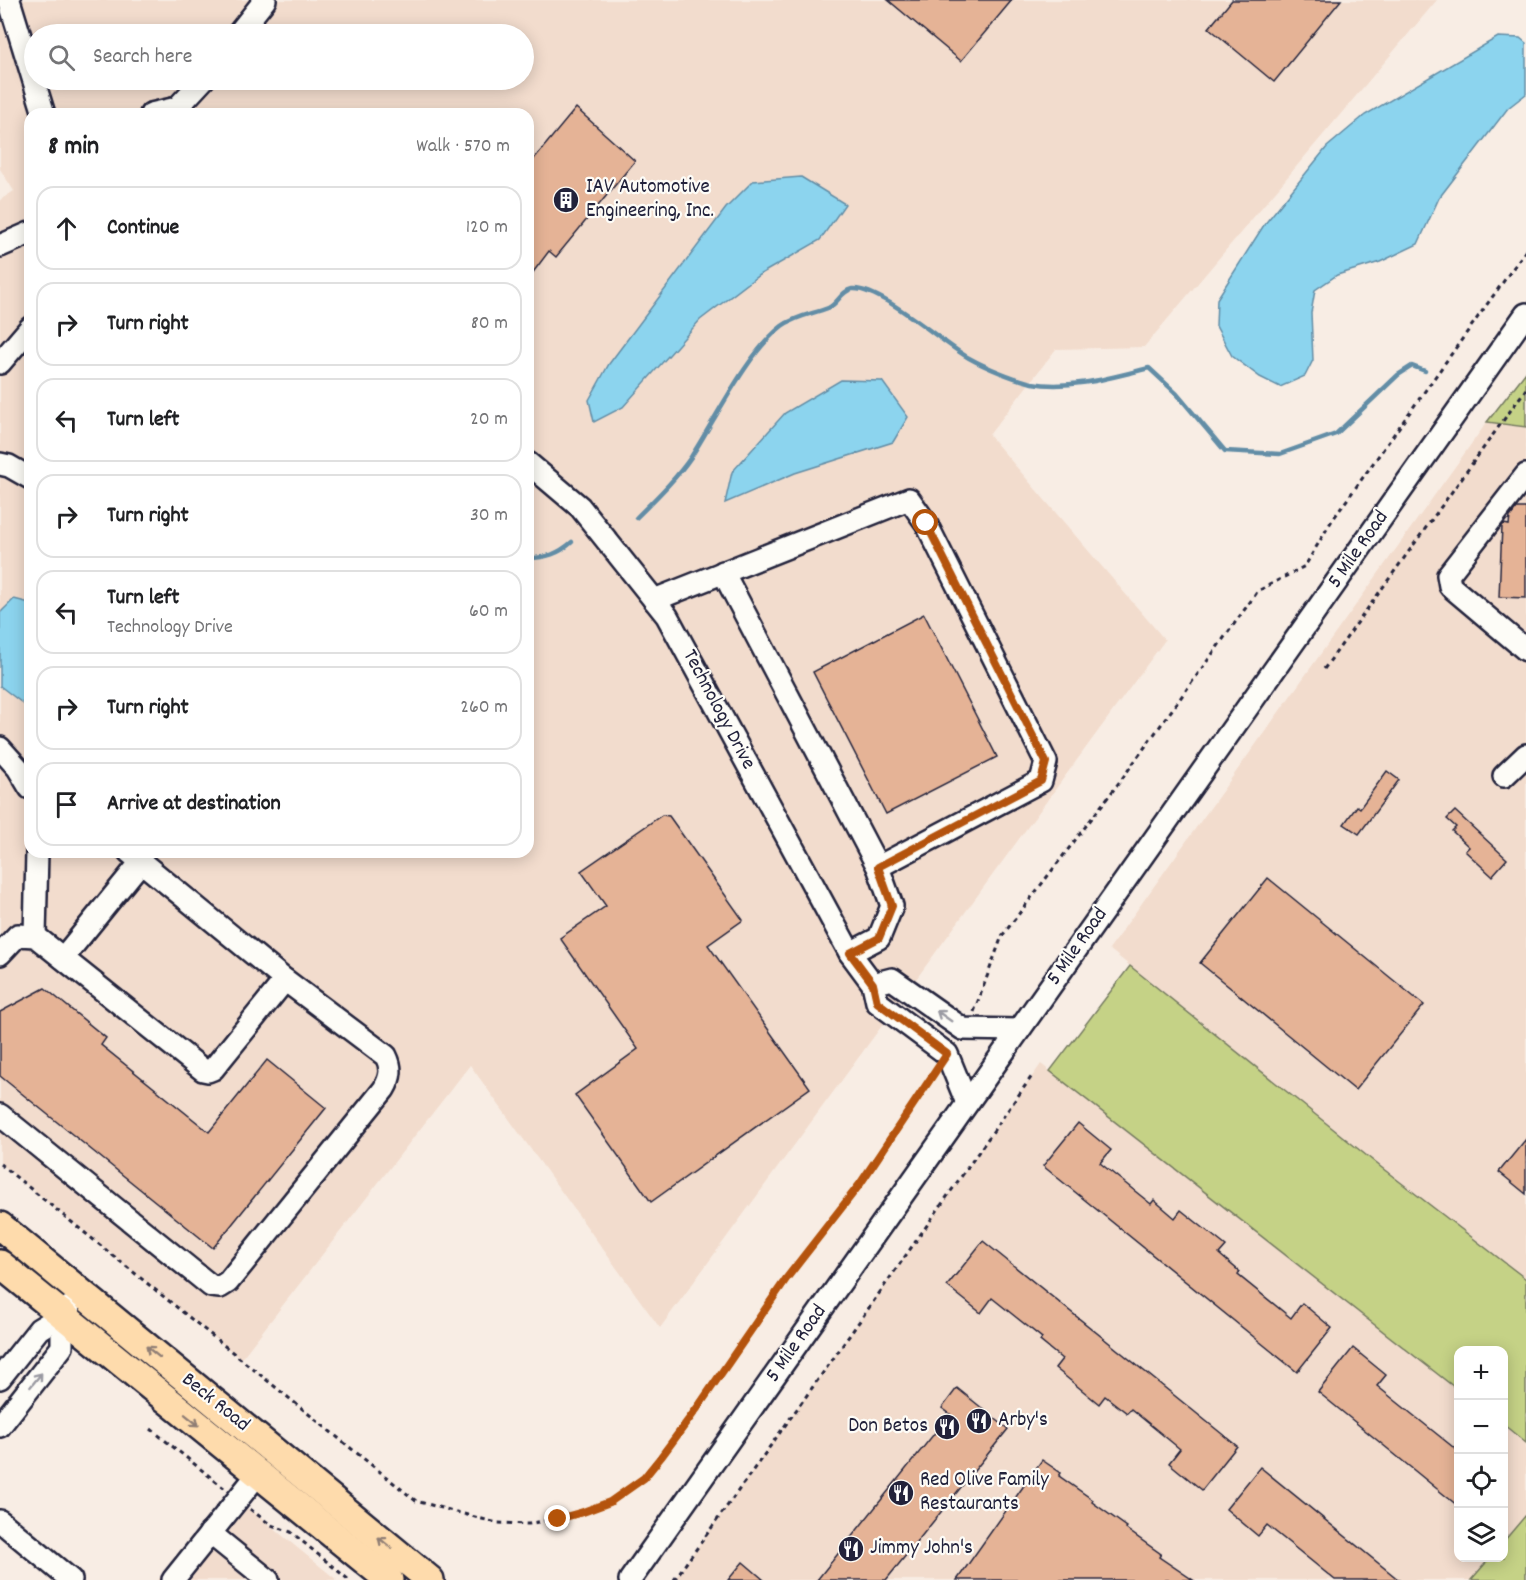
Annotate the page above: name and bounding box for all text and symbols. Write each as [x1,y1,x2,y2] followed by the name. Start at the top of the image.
[24,24,534,90] search box
[45,41,78,74] icon: search
[93,42,192,73] text: Search here
[48,129,99,166] text: 8 min
[416,133,510,161] text: Walk · 570 m
[586,173,714,227] place label: IAV Automotive Engineering, Inc.
[551,185,581,215] building icon: IAV Automotive Engineering, Inc.
[50,212,83,245] icon: ahead
[107,213,179,244] text: Continue
[466,214,508,242] text: 120 m
[50,308,83,341] icon: right
[107,309,189,340] text: Turn right
[471,310,508,338] text: 80 m
[50,404,83,437] icon: left
[107,405,179,436] text: Turn left
[470,406,508,434] text: 20 m
[50,500,83,533] icon: right
[107,501,189,532] text: Turn right
[470,502,508,530] text: 30 m
[1321,505,1397,595] street label: 5 Mile Road
[912,509,938,535] route start
[107,583,179,614] text: Turn left
[50,596,83,629] icon: left
[469,598,508,626] text: 60 m
[107,614,233,642] text: Technology Drive
[674,645,762,775] street label: Technology Drive
[50,692,83,725] icon: right
[107,693,189,724] text: Turn right
[460,694,508,722] text: 260 m
[50,788,83,821] icon: arrive
[107,789,281,820] text: Arrive at destination
[1040,902,1116,992] street label: 5 Mile Road
[936,1010,952,1022] one-way arrow
[759,1299,835,1389] street label: 5 Mile Road
[146,1346,162,1359] one-way arrow
[1454,1346,1508,1562] map controls
[1454,1346,1508,1400] button: +
[174,1366,256,1440] street label: Beck Road
[30,1372,43,1388] one-way arrow
[1454,1400,1508,1454] button: −
[964,1406,994,1436] restaurant icon: Arby's
[998,1406,1048,1436] place label: Arby's
[848,1412,928,1442] place label: Don Betos
[932,1412,962,1442] restaurant icon: Don Betos
[184,1413,199,1427] one-way arrow
[1454,1454,1508,1508] button: locate
[920,1466,1049,1520] place label: Red Olive Family Restaurants
[886,1478,916,1508] restaurant icon: Red Olive Family Restaurants
[544,1505,570,1531] route end
[1454,1508,1508,1562] button: layers
[836,1534,866,1564] restaurant icon: Jimmy John's
[870,1534,973,1564] place label: Jimmy John's
[377,1536,393,1549] one-way arrow

